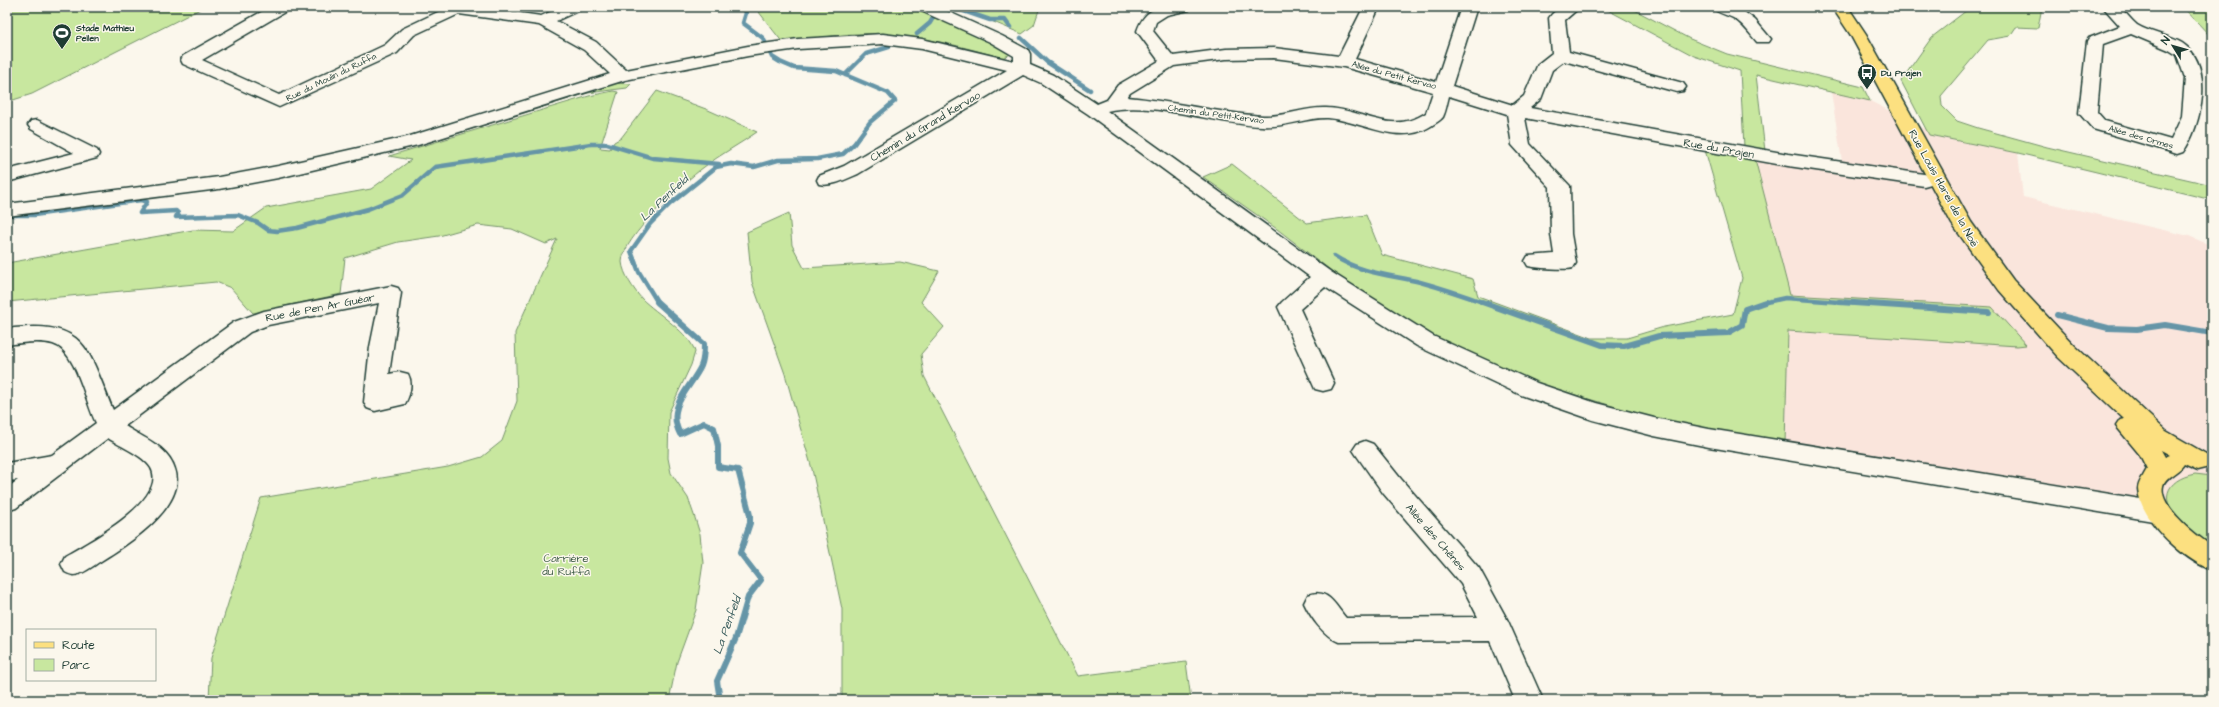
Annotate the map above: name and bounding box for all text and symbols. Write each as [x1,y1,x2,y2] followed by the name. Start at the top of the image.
[51,22,73,50] sports icon: Stade Mathieu Pellen
[75,22,134,45] place label: Stade Mathieu Pellen
[2153,26,2193,66] north arrow
[2157,33,2174,48] text: N
[284,50,379,105] street label: Rue du Moulin du Ruffa
[1350,58,1438,93] street label: Allée du Petit Kervao
[1856,62,1878,90] bus stop icon: Du Prajen
[1881,67,1922,80] place label: Du Prajen
[867,87,984,165] street label: Chemin du Grand Kervao
[1167,101,1265,128] street label: Chemin du Petit-Kervao
[2107,122,2175,153] street label: Allée des Ormes
[1905,127,1982,250] street label: Rue Louis Harel de la Noë
[1682,135,1756,162] street label: Rue du Prajen
[636,169,695,225] water label: La Penfeld
[264,290,376,325] street label: Rue de Pen Ar Guéar
[1402,501,1469,574] street label: Allée des Chênes
[542,551,590,579] park label: Carrière du Ruffa
[709,591,747,657] water label: La Penfeld
[26,629,156,681] legend
[62,637,95,654] text: Route
[62,657,90,674] text: Parc

